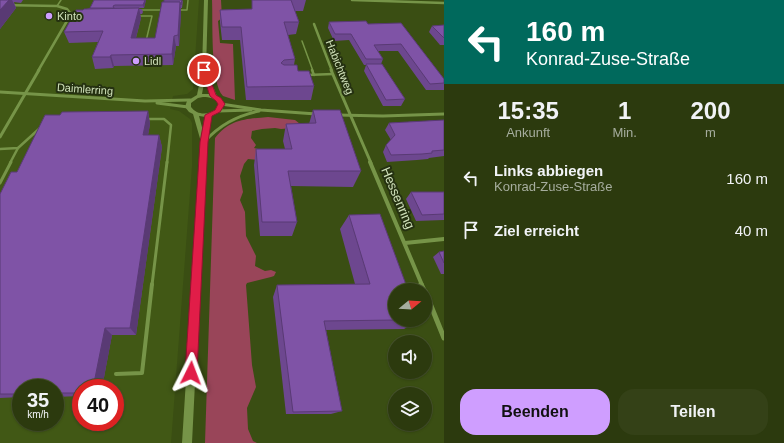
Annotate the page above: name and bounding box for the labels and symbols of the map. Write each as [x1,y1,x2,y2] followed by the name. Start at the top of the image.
[57,10,82,22] place label: Kinto
[44,11,54,21] marker: Kinto
[324,38,356,96] street label: Habichtweg
[187,53,221,87] pin
[144,55,161,67] place label: Lidl
[131,56,141,66] marker: Lidl
[57,81,113,97] street label: Daimlerring
[378,165,418,231] street label: Hessenring
[388,283,432,327] north arrow
[170,352,212,394] position arrow
[72,379,124,431] speed limit sign: 40

